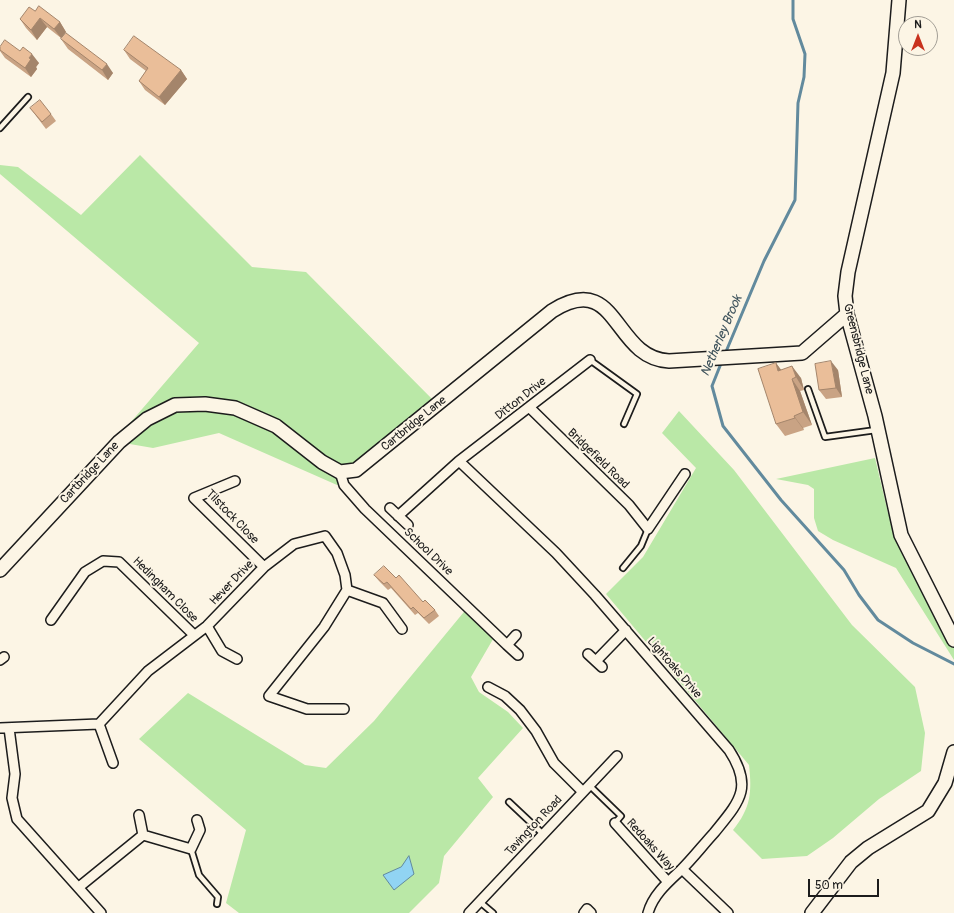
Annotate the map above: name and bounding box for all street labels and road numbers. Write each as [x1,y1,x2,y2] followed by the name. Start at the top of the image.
[840,302,876,396] street label: Greensbridge Lane
[493,375,549,423] street label: Ditton Drive
[379,393,449,455] street label: Cartbridge Lane
[564,426,632,492] street label: Bridgefield Road
[58,439,122,507] street label: Cartbridge Lane
[203,487,261,547] street label: Tilstock Close
[400,525,456,579] street label: School Drive
[129,554,201,626] street label: Hedingham Close
[207,558,257,608] street label: Hever Drive
[644,635,704,701] street label: Lightoaks Drive
[502,793,566,859] street label: Tavington Road
[623,816,677,874] street label: Redoaks Way

